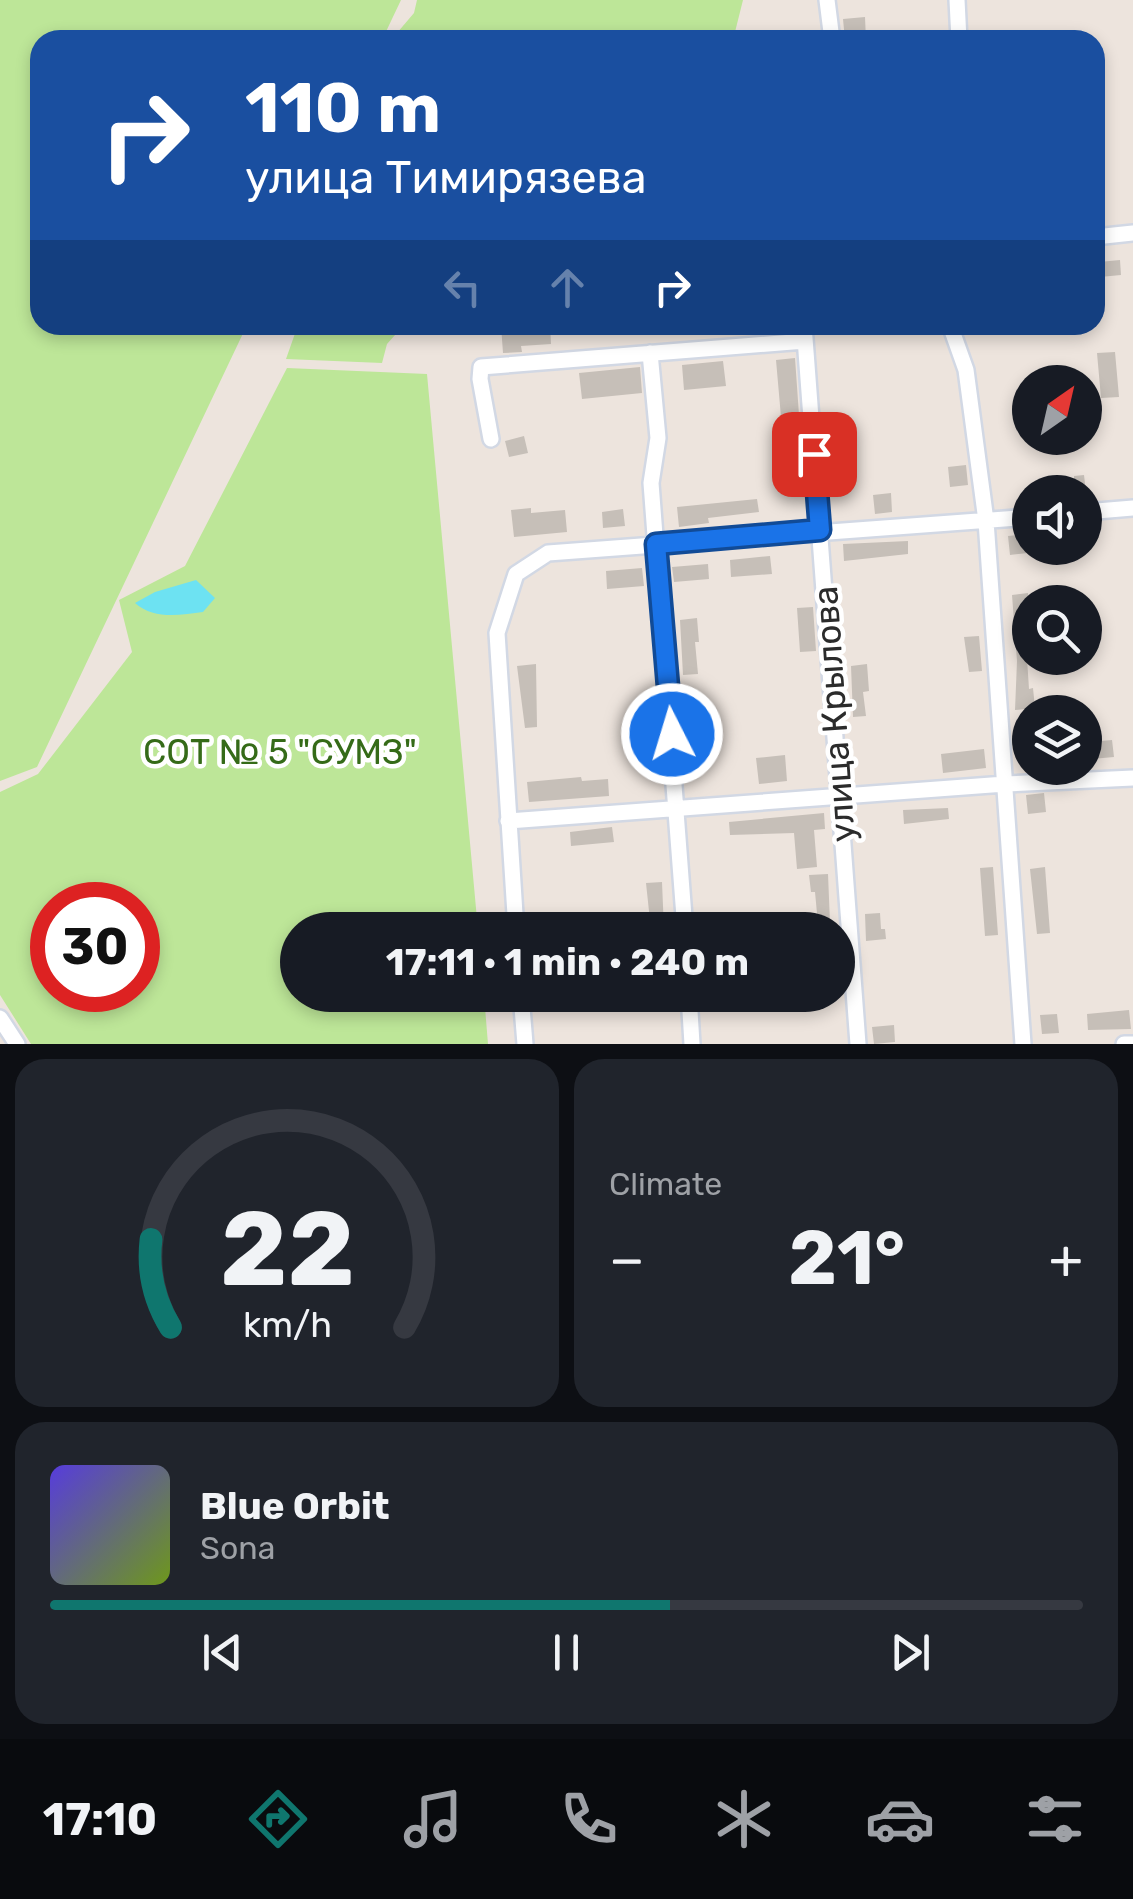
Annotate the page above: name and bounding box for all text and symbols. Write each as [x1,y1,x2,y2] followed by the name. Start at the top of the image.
[245,67,441,150] text: 110 m
[80,70,210,200] icon: right
[245,151,647,204] text: улица Тимирязева
[435,260,490,315] icon: left
[540,260,595,315] icon: ahead
[645,260,700,315] icon: right
[1012,365,1102,455] north arrow
[1012,365,1102,785] map controls
[772,412,857,497] pin
[787,427,842,482] icon: arrive
[1012,475,1102,565] button: sound
[804,585,864,843] street label: улица Крылова
[1012,585,1102,675] button: search
[620,682,724,786] position arrow
[1012,695,1102,785] button: layers
[143,731,417,773] park label: СОТ № 5 "СУМЗ"
[30,882,160,1012] speed limit sign: 30
[386,939,749,985] text: 17:11 · 1 min · 240 m
[609,1165,722,1203] text: Climate
[219,1188,355,1311] text: 22
[788,1214,905,1303] text: 21°
[609,1227,645,1292] text: −
[1049,1227,1083,1292] text: +
[242,1304,332,1346] text: km/h
[200,1483,390,1529] text: Blue Orbit
[200,1529,275,1567] text: Sona
[195,1625,250,1680] icon: previous
[539,1625,594,1680] icon: pause
[883,1625,938,1680] icon: next
[243,1784,313,1854] icon: directions
[398,1784,468,1854] icon: music
[554,1784,624,1854] icon: phone
[709,1784,779,1854] icon: climate
[865,1784,935,1854] icon: car
[1020,1784,1090,1854] icon: filters
[43,1793,157,1846] text: 17:10

